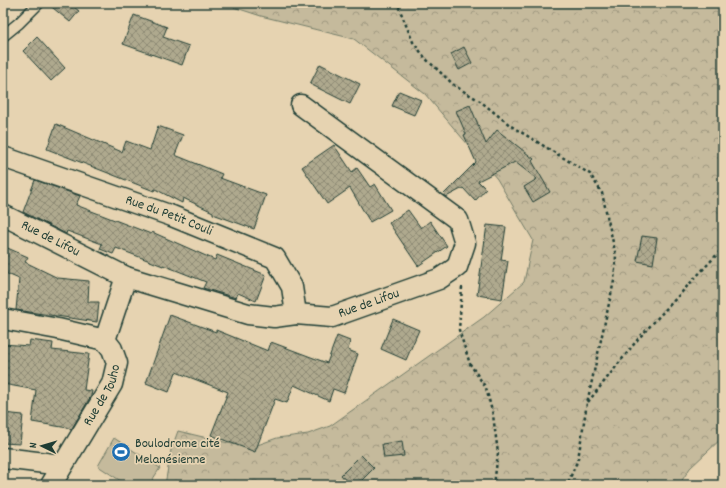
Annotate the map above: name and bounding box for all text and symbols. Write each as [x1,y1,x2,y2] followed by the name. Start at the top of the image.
[122,190,216,242] street label: Rue du Petit Couli
[17,216,83,262] street label: Rue de Lifou
[336,284,402,324] street label: Rue de Lifou
[79,362,126,430] street label: Rue de Touho
[22,426,62,466] north arrow
[135,434,220,470] place label: Boulodrome cité Melanésienne
[26,441,42,449] text: N
[110,441,132,463] sports icon: Boulodrome cité Melanésienne

